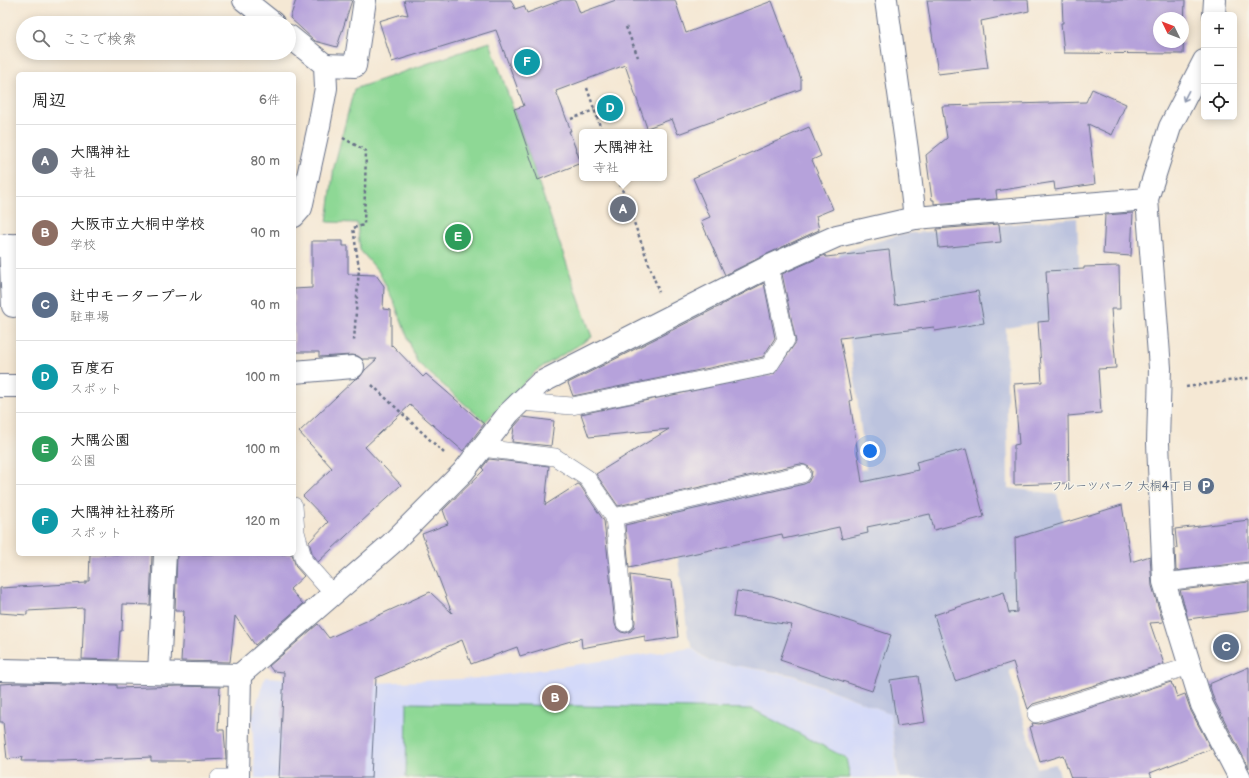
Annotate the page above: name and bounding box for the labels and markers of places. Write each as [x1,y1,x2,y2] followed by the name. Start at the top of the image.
[514,47,540,77] pin: F
[597,93,623,123] pin: D
[610,194,636,224] pin: A
[445,222,471,252] pin: E
[1196,476,1216,496] parking icon: フルーツパーク 大桐4丁目
[1051,479,1193,494] place label: フルーツパーク 大桐4丁目
[1213,632,1239,662] pin: C
[542,683,568,713] pin: B

